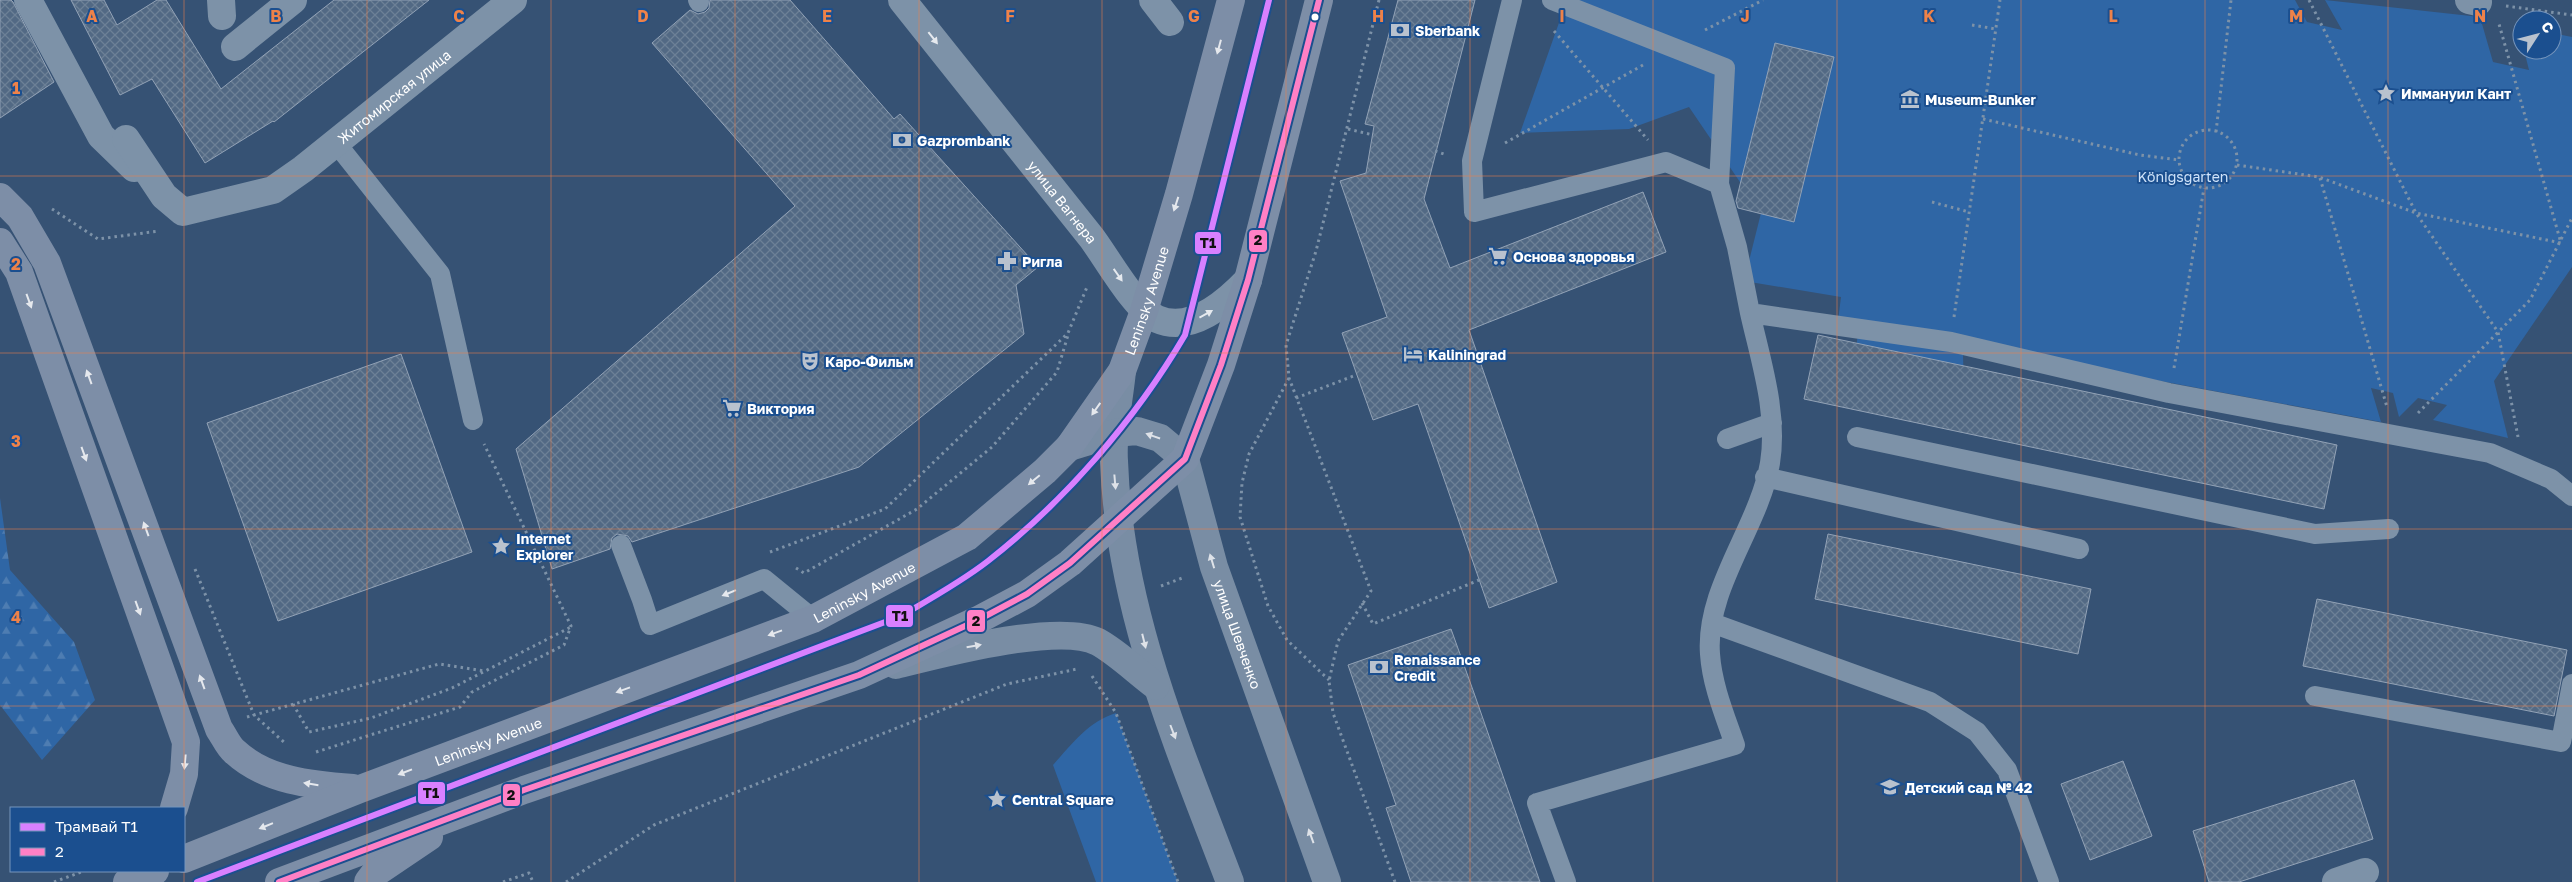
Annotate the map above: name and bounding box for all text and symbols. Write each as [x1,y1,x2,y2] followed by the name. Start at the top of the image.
[86,6,98,26] text: A
[270,6,282,26] text: B
[453,6,465,26] text: C
[637,6,649,26] text: D
[822,6,832,26] text: E
[1005,6,1015,26] text: F
[1188,6,1200,26] text: G
[1372,6,1384,26] text: H
[1559,6,1565,26] text: I
[1740,6,1750,26] text: J
[1923,6,1935,26] text: K
[2108,6,2118,26] text: L
[2289,6,2303,26] text: M
[2474,6,2486,26] text: N
[2512,10,2562,60] north arrow
[1310,12,1320,22] unlabelled marker
[2538,18,2558,36] text: С
[1389,19,1411,41] bank icon: Sberbank
[1415,22,1480,39] place label: Sberbank
[927,31,938,44] one-way arrow
[1214,40,1222,55] one-way arrow
[334,45,454,147] street label: Житомирская улица
[12,78,20,98] text: 1
[2375,82,2397,104] place icon: Иммануил Кант
[2401,85,2511,102] place label: Иммануил Кант
[1899,88,1921,110] museum icon: Museum-Bunker
[1925,91,2037,108] place label: Museum-Bunker
[891,129,913,151] bank icon: Gazprombank
[917,132,1010,149] place label: Gazprombank
[1025,157,1101,246] street label: улица Вагнера
[2138,168,2228,185] park label: Königsgarten
[1172,197,1180,212] one-way arrow
[1248,229,1268,253] line badge: 2
[1194,231,1222,255] line badge: T1
[1254,231,1263,248] text: 2
[1200,234,1216,251] text: T1
[1120,244,1171,357] street label: Leninsky Avenue
[1487,245,1509,267] supermarket icon: Основа здоровья
[1513,248,1634,265] place label: Основа здоровья
[996,250,1018,272] pharmacy icon: Ригла
[1022,253,1062,270] place label: Ригла
[11,254,21,274] text: 2
[1113,268,1123,282] one-way arrow
[26,294,33,309] one-way arrow
[1198,310,1213,318] one-way arrow
[1402,343,1424,365] hotel icon: Kaliningrad
[1428,346,1506,363] place label: Kaliningrad
[799,350,821,372] theatre icon: Каро-Фильм
[825,353,913,370] place label: Каро-Фильм
[85,369,93,384] one-way arrow
[721,397,743,419] supermarket icon: Виктория
[747,400,814,417] place label: Виктория
[1091,402,1101,416] one-way arrow
[11,431,21,451] text: 3
[1146,432,1161,439] one-way arrow
[81,447,88,462] one-way arrow
[1112,474,1120,490] one-way arrow
[1027,475,1040,486] one-way arrow
[141,522,149,537] one-way arrow
[516,530,574,563] place label: Internet Explorer
[490,535,512,557] place icon: Internet Explorer
[1207,553,1215,568] one-way arrow
[810,558,918,626] street label: Leninsky Avenue
[1211,577,1265,691] street label: улица Шевченко
[721,589,736,597] one-way arrow
[135,600,142,615] one-way arrow
[885,604,914,628] line badge: T1
[11,607,21,627] text: 4
[892,607,908,624] text: T1
[966,609,986,633] line badge: 2
[972,612,981,629] text: 2
[767,629,782,637] one-way arrow
[1140,633,1148,648] one-way arrow
[966,642,982,650] one-way arrow
[1394,651,1481,684] place label: Renaissance Credit
[1368,656,1390,678] bank icon: Renaissance Credit
[198,674,205,689] one-way arrow
[615,687,630,694] one-way arrow
[432,713,544,769] street label: Leninsky Avenue
[1170,724,1177,739] one-way arrow
[180,754,188,770] one-way arrow
[397,768,412,776] one-way arrow
[1879,776,1901,798] school or university icon: Детский сад № 42
[1905,779,2033,796] place label: Детский сад № 42
[303,780,319,788] one-way arrow
[417,781,446,805] line badge: T1
[502,783,521,807] line badge: 2
[423,784,439,801] text: T1
[507,786,516,803] text: 2
[986,788,1008,810] place icon: Central Square
[1012,791,1114,808] place label: Central Square
[10,807,185,872] legend
[55,817,138,835] text: Трамвай T1
[259,823,273,831] one-way arrow
[1307,828,1315,843] one-way arrow
[55,842,64,860] text: 2

